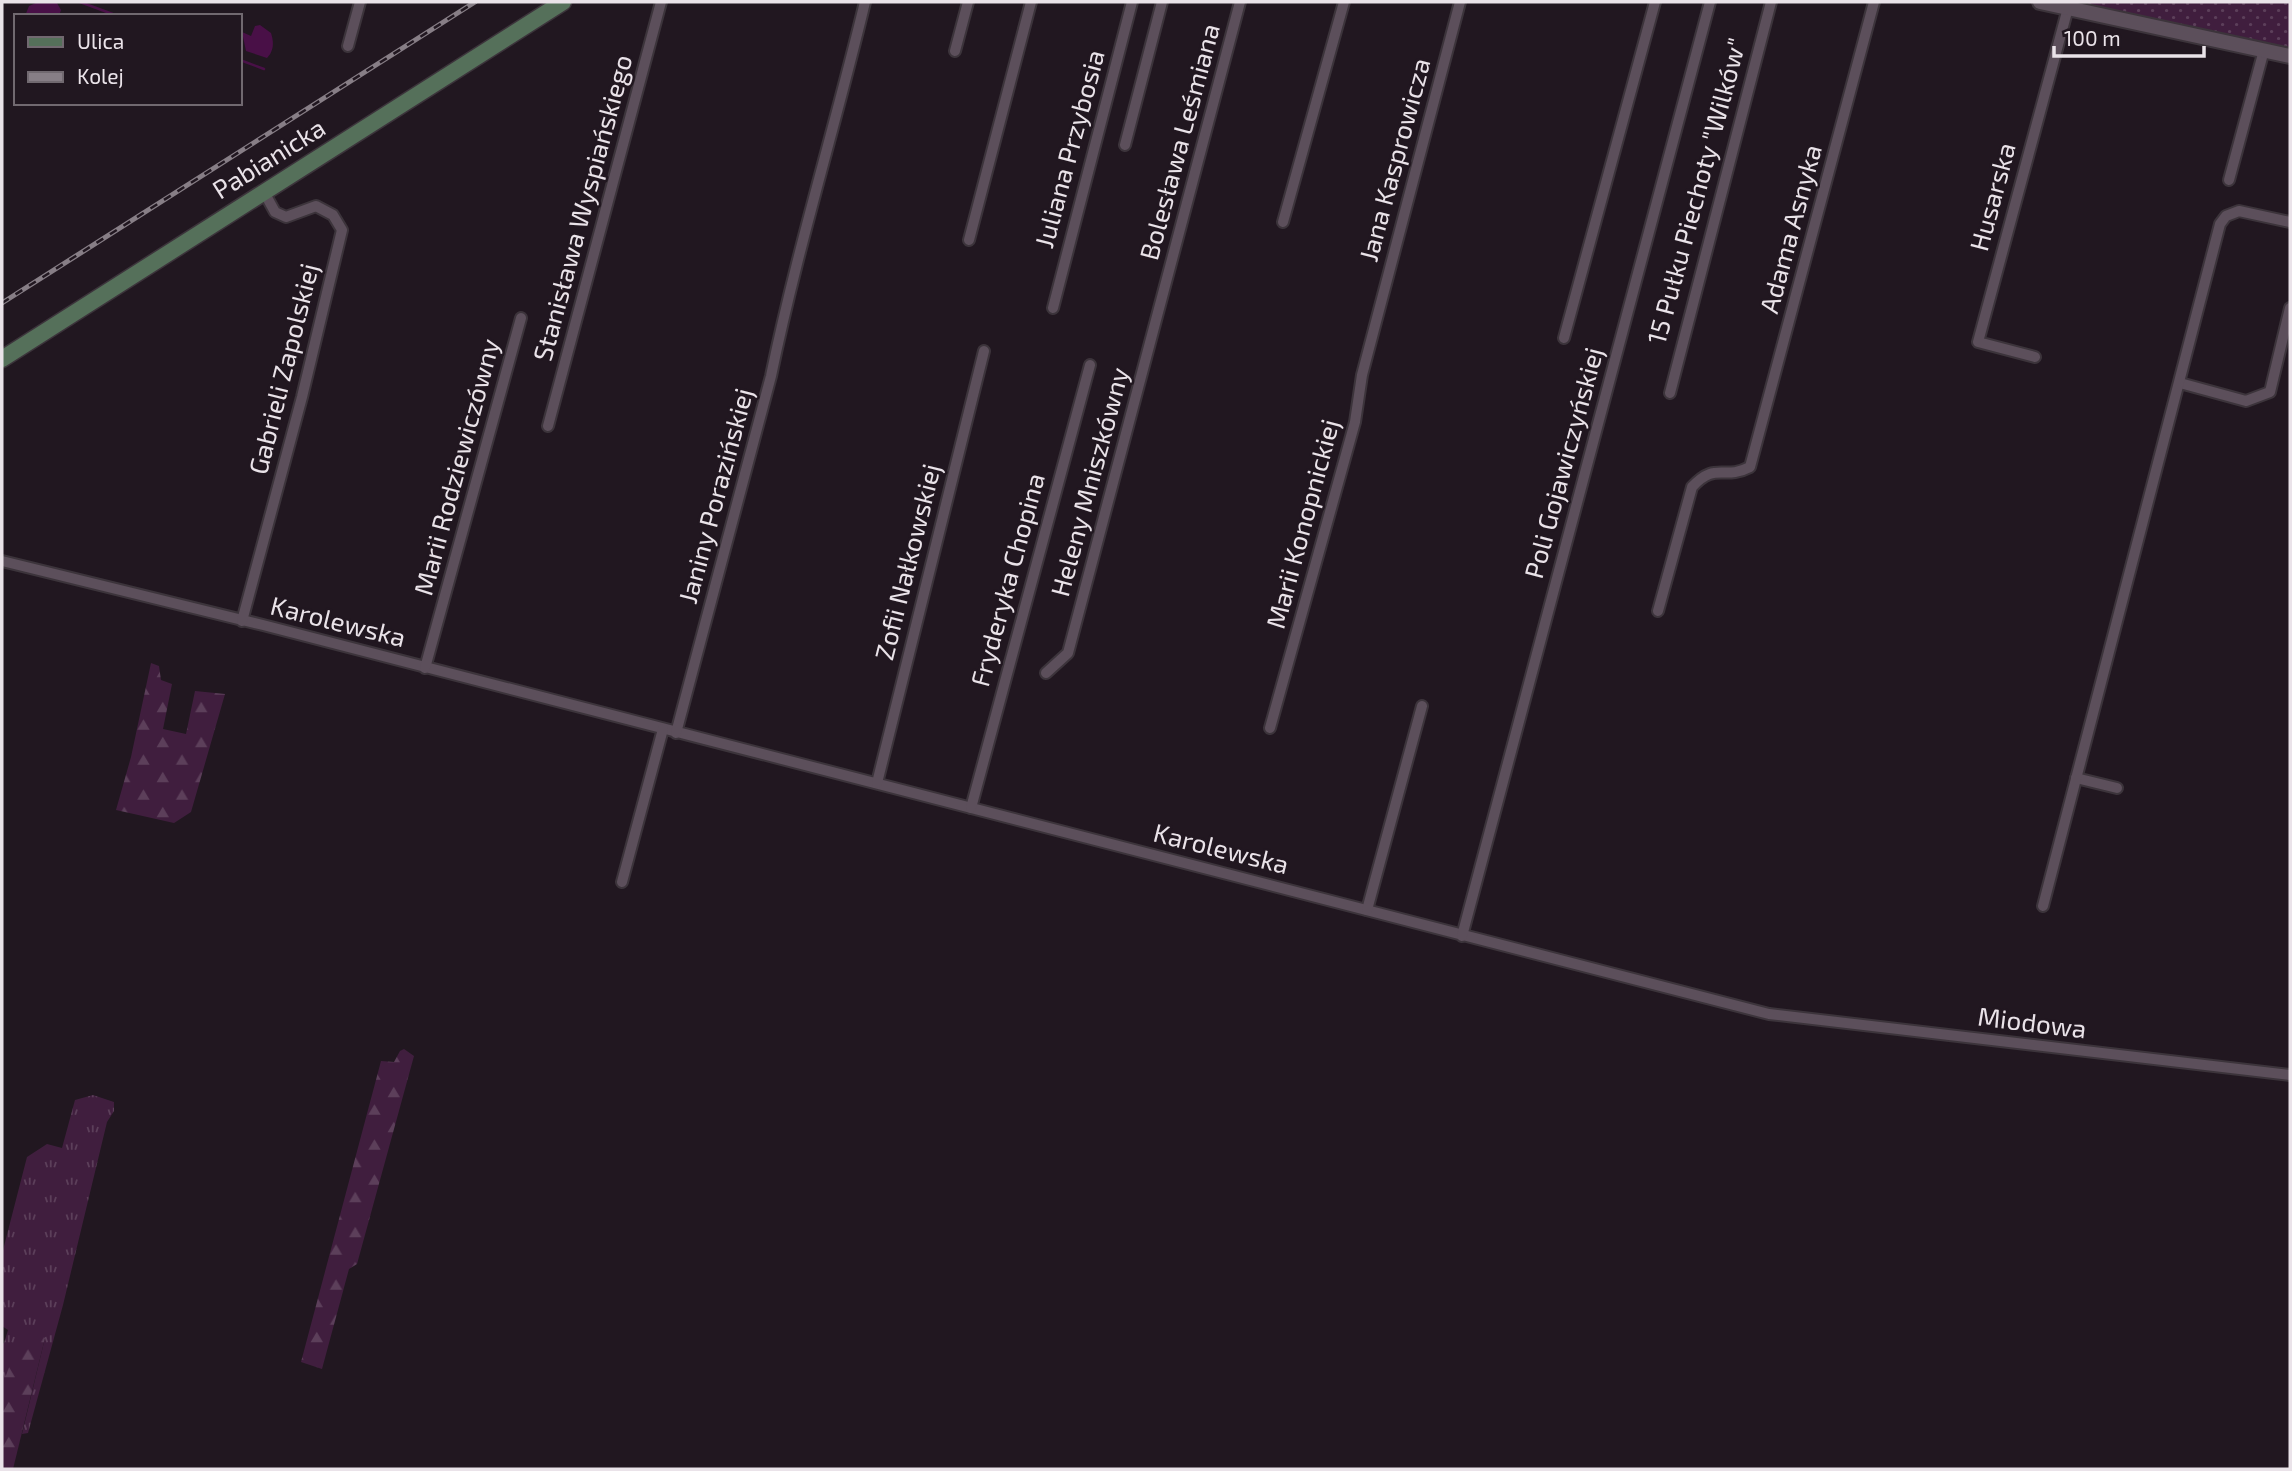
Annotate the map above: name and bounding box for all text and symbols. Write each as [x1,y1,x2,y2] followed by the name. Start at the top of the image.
[14,14,242,105] legend
[2054,14,2204,58] scale bar
[1132,20,1225,263] street label: Bolesława Leśmiana
[2064,25,2121,50] text: 100 m
[77,28,124,53] text: Ulica
[1640,34,1751,347] street label: 15 Pułku Piechoty "Wilków"
[1027,46,1110,251] street label: Juliana Przybosia
[526,51,637,364] street label: Stanisława Wyspiańskiego
[1352,55,1436,265] street label: Jana Kasprowicza
[77,63,124,89] text: Kolej
[206,111,330,204] street label: Pabianicka
[1962,139,2021,254] street label: Husarska
[1752,141,1827,316] street label: Adama Asnyka
[241,260,324,477] street label: Gabrieli Zapolskiej
[406,335,505,598] street label: Marii Rodziewiczówny
[1517,344,1608,582] street label: Poli Gojawiczyńskiej
[1043,364,1134,599] street label: Heleny Mniszkówny
[671,385,758,607] street label: Janiny Porazińskiej
[1259,416,1344,632] street label: Marii Konopnickiej
[867,460,946,663] street label: Zofii Nałkowskiej
[963,470,1050,690] street label: Fryderyka Chopina
[268,589,409,652] street label: Karolewska
[1151,816,1292,879] street label: Karolewska
[1976,999,2088,1044] street label: Miodowa

